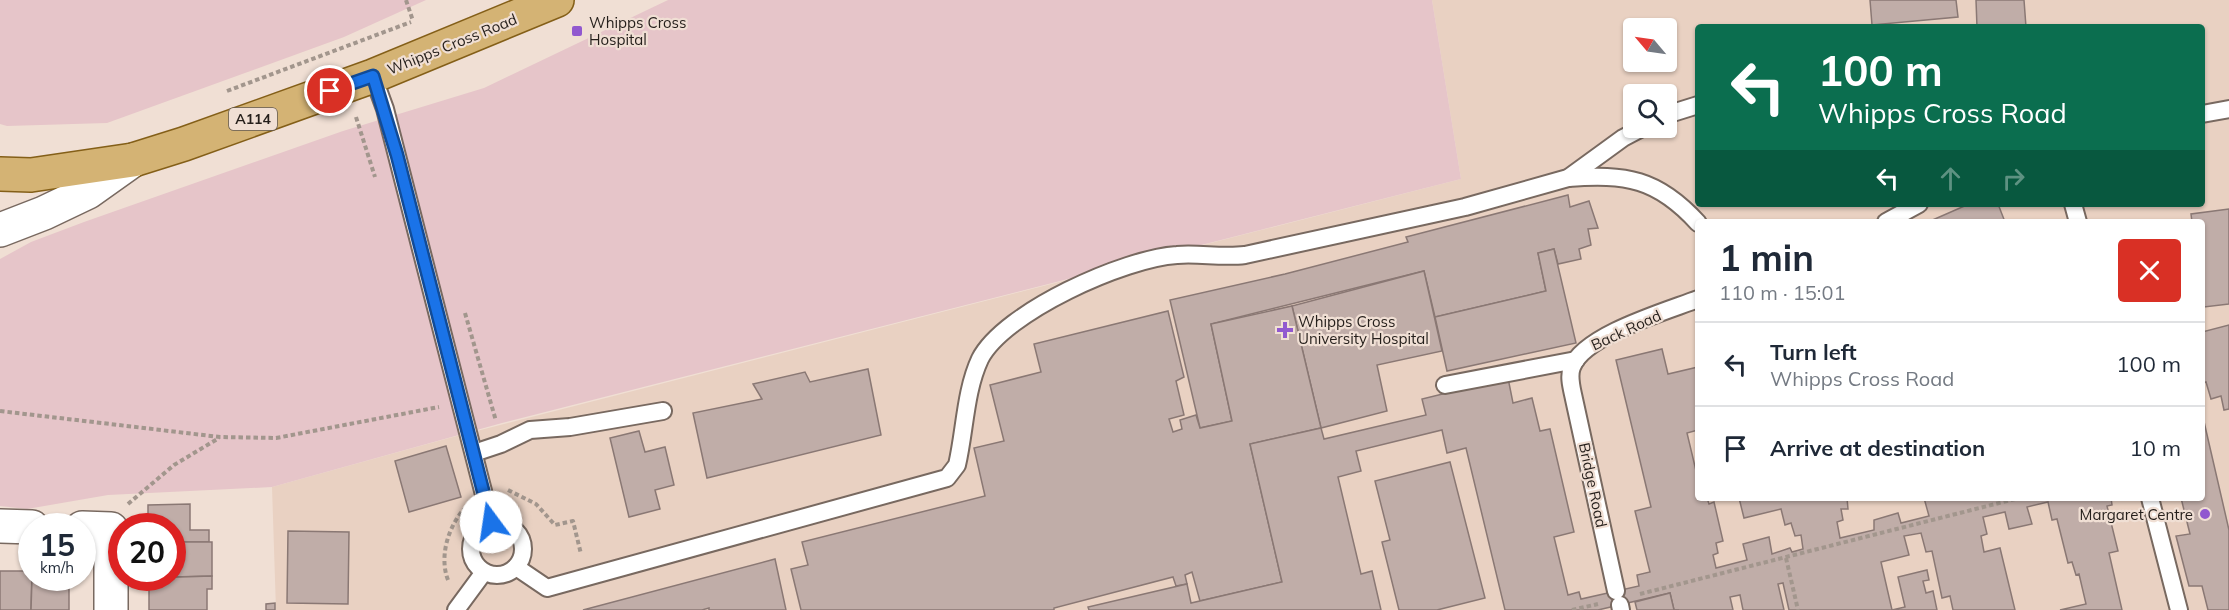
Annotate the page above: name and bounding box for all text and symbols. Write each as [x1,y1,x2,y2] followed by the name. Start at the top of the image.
[384,9,520,79] street label: Whipps Cross Road
[589,13,686,49] place label: Whipps Cross Hospital
[1623,18,1677,72] north arrow
[1623,18,1677,138] map controls
[570,24,584,38] marker: Whipps Cross Hospital
[1818,44,1943,97] text: 100 m
[1719,48,1797,126] icon: left
[304,65,355,116] pin
[313,74,346,107] icon: arrive
[1623,84,1677,138] button: search
[1818,96,2067,130] text: Whipps Cross Road
[229,108,277,130] road number: A114
[1871,162,1904,195] icon: left
[1934,162,1967,195] icon: ahead
[1997,162,2030,195] icon: right
[1719,235,1814,280] text: 1 min
[2118,239,2181,302] button: close
[1719,280,1845,305] text: 110 m · 15:01
[1588,306,1664,354] street label: Back Road
[1298,312,1429,348] place label: Whipps Cross University Hospital
[1276,321,1294,339] marker: Whipps Cross University Hospital
[1770,338,1857,366] text: Turn left
[1719,348,1752,381] icon: left
[2116,350,2181,378] text: 100 m
[1770,366,1954,391] text: Whipps Cross Road
[1719,432,1752,465] icon: arrive
[1770,434,1985,462] text: Arrive at destination
[2130,434,2181,462] text: 10 m
[1575,441,1611,529] street label: Bridge Road
[459,490,523,554] position arrow
[2080,505,2193,524] place label: Margaret Centre
[2198,507,2212,521] marker: Margaret Centre
[108,513,186,591] speed limit sign: 20
[39,526,75,564] text: 15
[40,558,74,577] text: km/h

